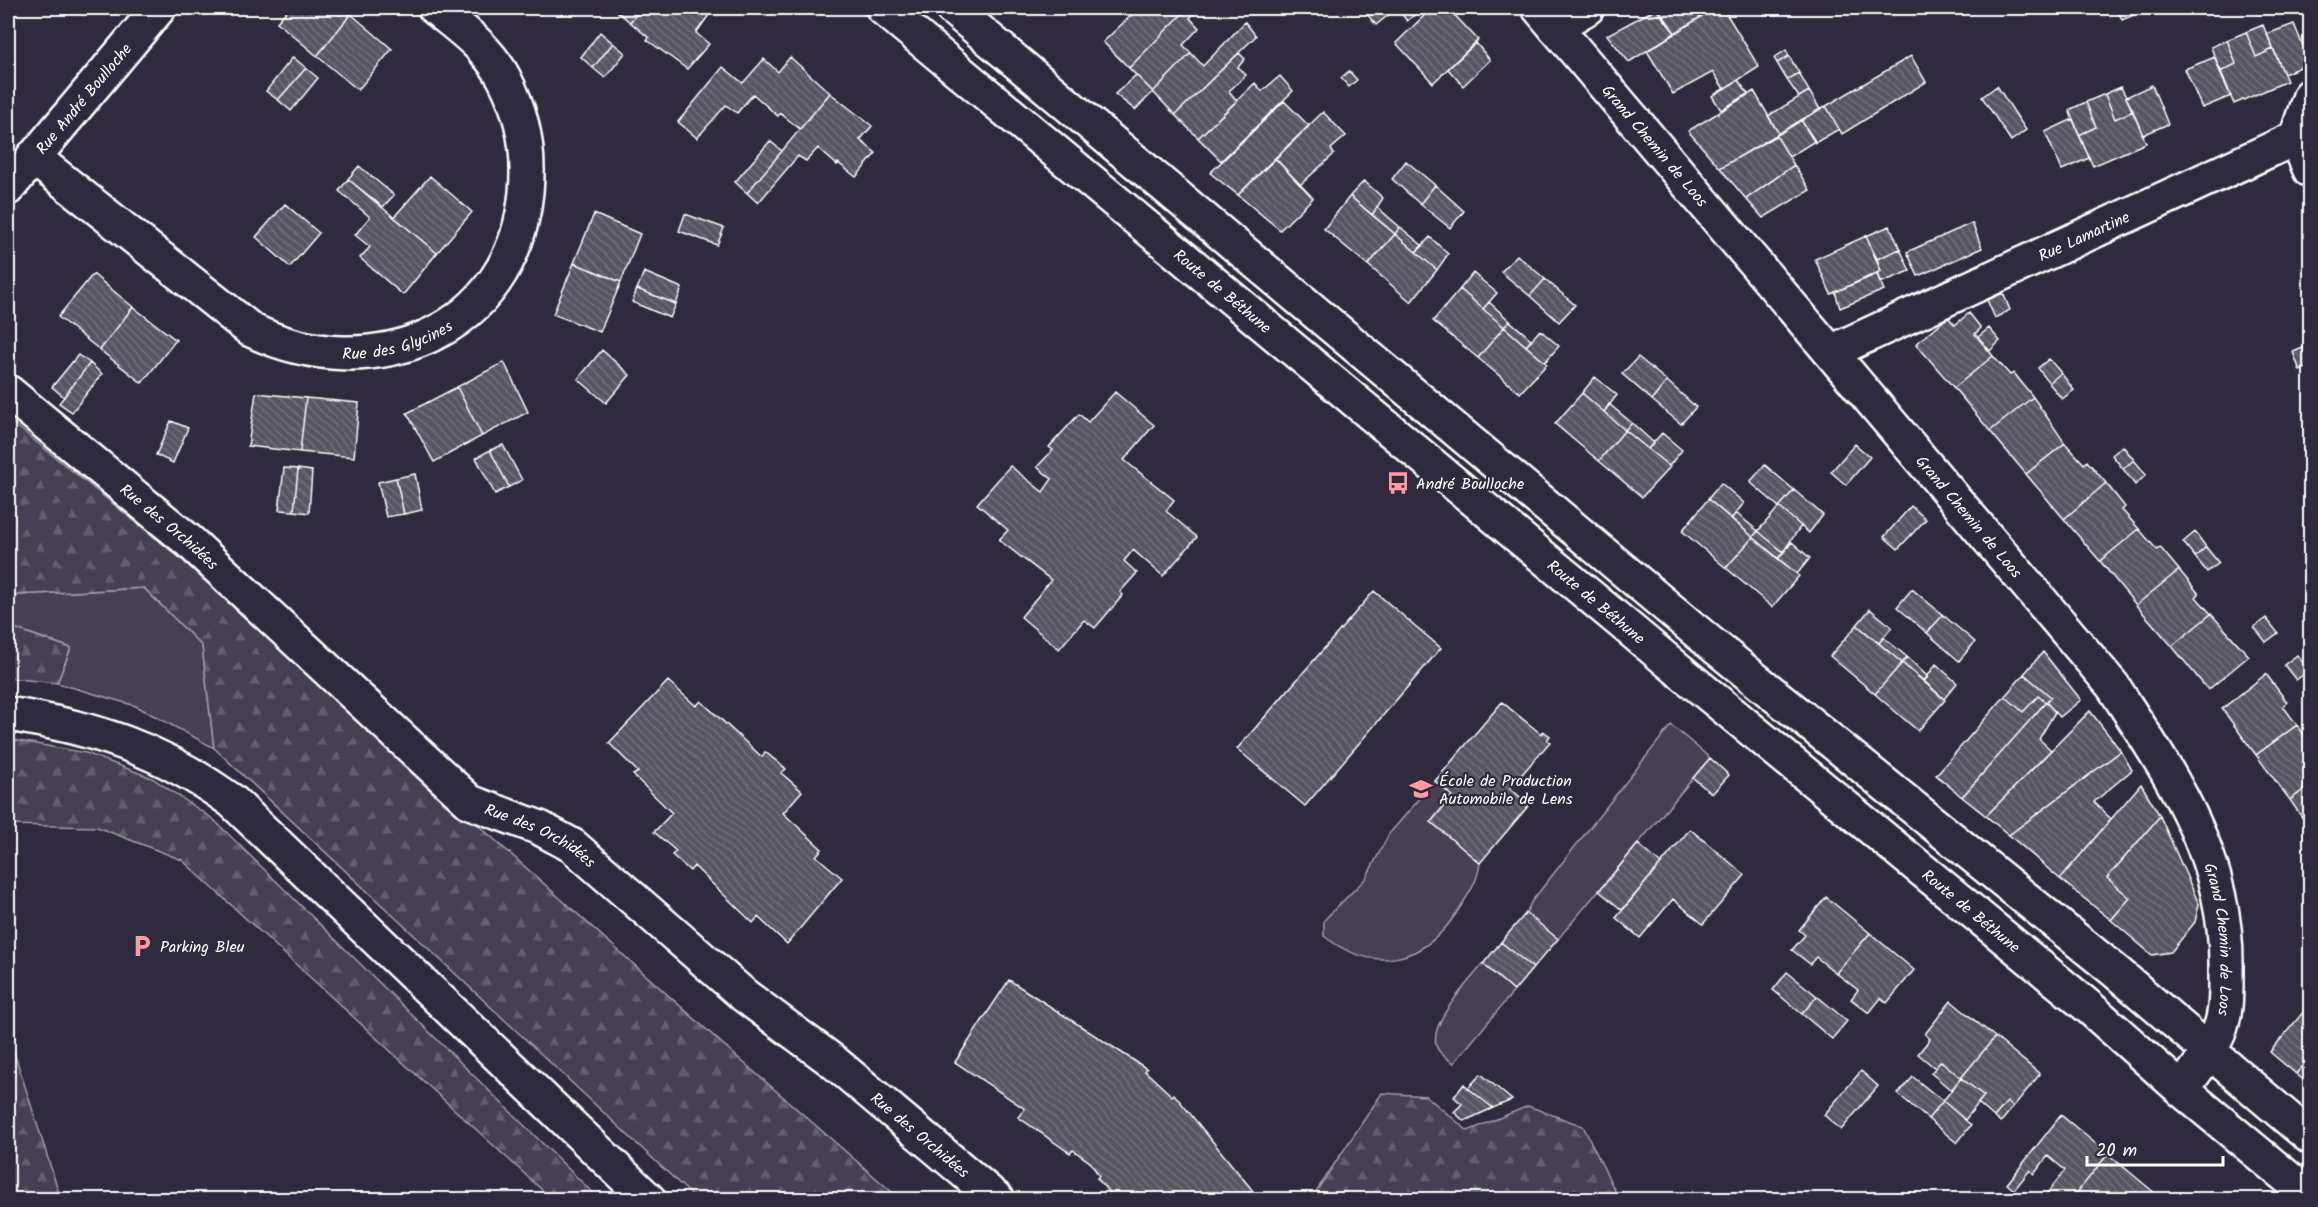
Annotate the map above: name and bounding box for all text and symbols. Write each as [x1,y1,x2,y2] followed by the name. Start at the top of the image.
[30,38,139,161] street label: Rue André Boulloche
[1595,79,1714,213] street label: Grand Chemin de Loos
[2034,205,2134,269] street label: Rue Lamartine
[1167,243,1276,340] street label: Route de Béthune
[342,314,458,367] street label: Rue des Glycines
[1909,450,2028,584] street label: Grand Chemin de Loos
[1385,470,1411,496] bus stop icon: André Boulloche
[1416,472,1524,497] place label: André Boulloche
[114,478,224,577] street label: Rue des Orchidées
[1541,554,1650,651] street label: Route de Béthune
[1439,769,1573,812] place label: École de Production Automobile de Lens
[1408,776,1434,802] school or university icon: École de Production Automobile de Lens
[481,797,601,875] street label: Rue des Orchidées
[2196,860,2237,1017] street label: Grand Chemin de Loos
[1916,864,2025,960] street label: Route de Béthune
[129,933,155,959] parking icon: Parking Bleu
[160,935,245,960] place label: Parking Bleu
[864,1087,974,1185] street label: Rue des Orchidées
[2087,1129,2224,1167] scale bar
[2096,1137,2137,1166] text: 20 m

